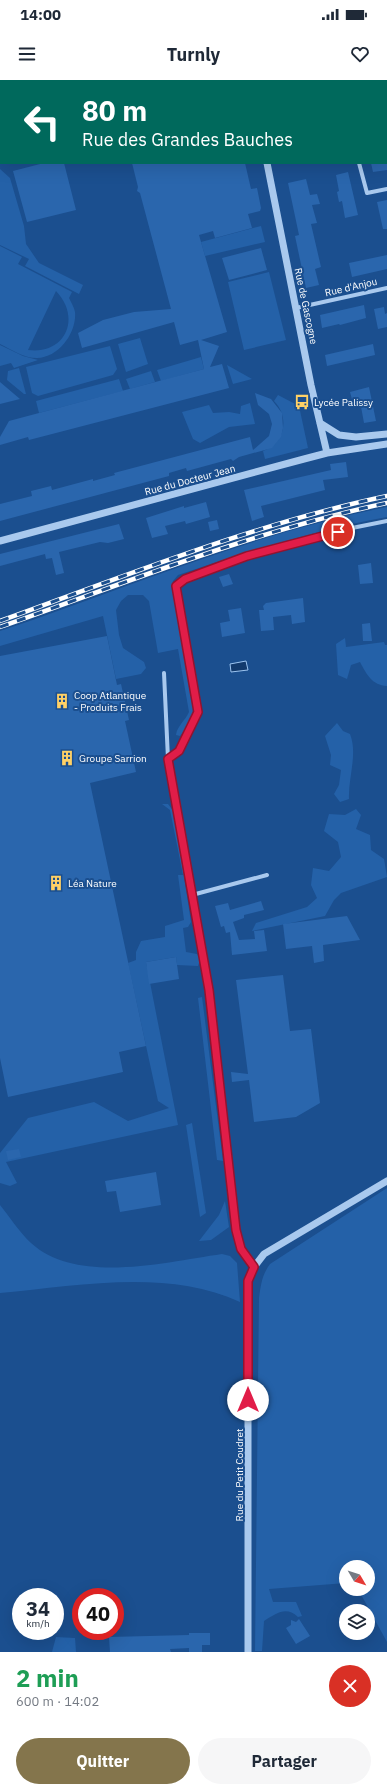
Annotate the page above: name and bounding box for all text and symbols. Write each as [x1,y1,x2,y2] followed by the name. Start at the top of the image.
[20,5,61,24] text: 14:00
[16,43,38,65] icon: menu
[167,43,220,66] text: Turnly
[349,43,371,65] icon: heart
[82,92,147,129] text: 80 m
[16,96,68,148] icon: left
[82,128,293,151] text: Rue des Grandes Bauches
[292,267,321,346] street label: Rue de Gascogne
[323,275,379,299] street label: Rue d'Anjou
[293,393,311,411] bus stop icon: Lycée Palissy
[314,396,373,409] place label: Lycée Palissy
[143,462,237,498] street label: Rue du Docteur Jean
[321,515,355,549] pin
[327,521,349,543] icon: arrive
[74,689,147,714] place label: Coop Atlantique - Produits Frais
[53,692,71,710] building icon: Coop Atlantique - Produits Frais
[58,749,76,767] building icon: Groupe Sarrion
[79,752,147,765] place label: Groupe Sarrion
[47,874,65,892] building icon: Léa Nature
[68,877,117,890] place label: Léa Nature
[227,1379,269,1421] position arrow
[233,1428,246,1521] street label: Rue du Petit Coudret
[339,1560,375,1596] north arrow
[339,1560,375,1640] map controls
[72,1588,124,1640] speed limit sign: 40
[26,1595,50,1622] text: 34
[339,1604,375,1640] button: layers
[26,1617,50,1630] text: km/h
[16,1662,79,1694] text: 2 min
[329,1665,371,1707] button: close
[16,1693,99,1710] text: 600 m · 14:02
[16,1738,190,1784] button: Quitter
[198,1738,371,1784] button: Partager

